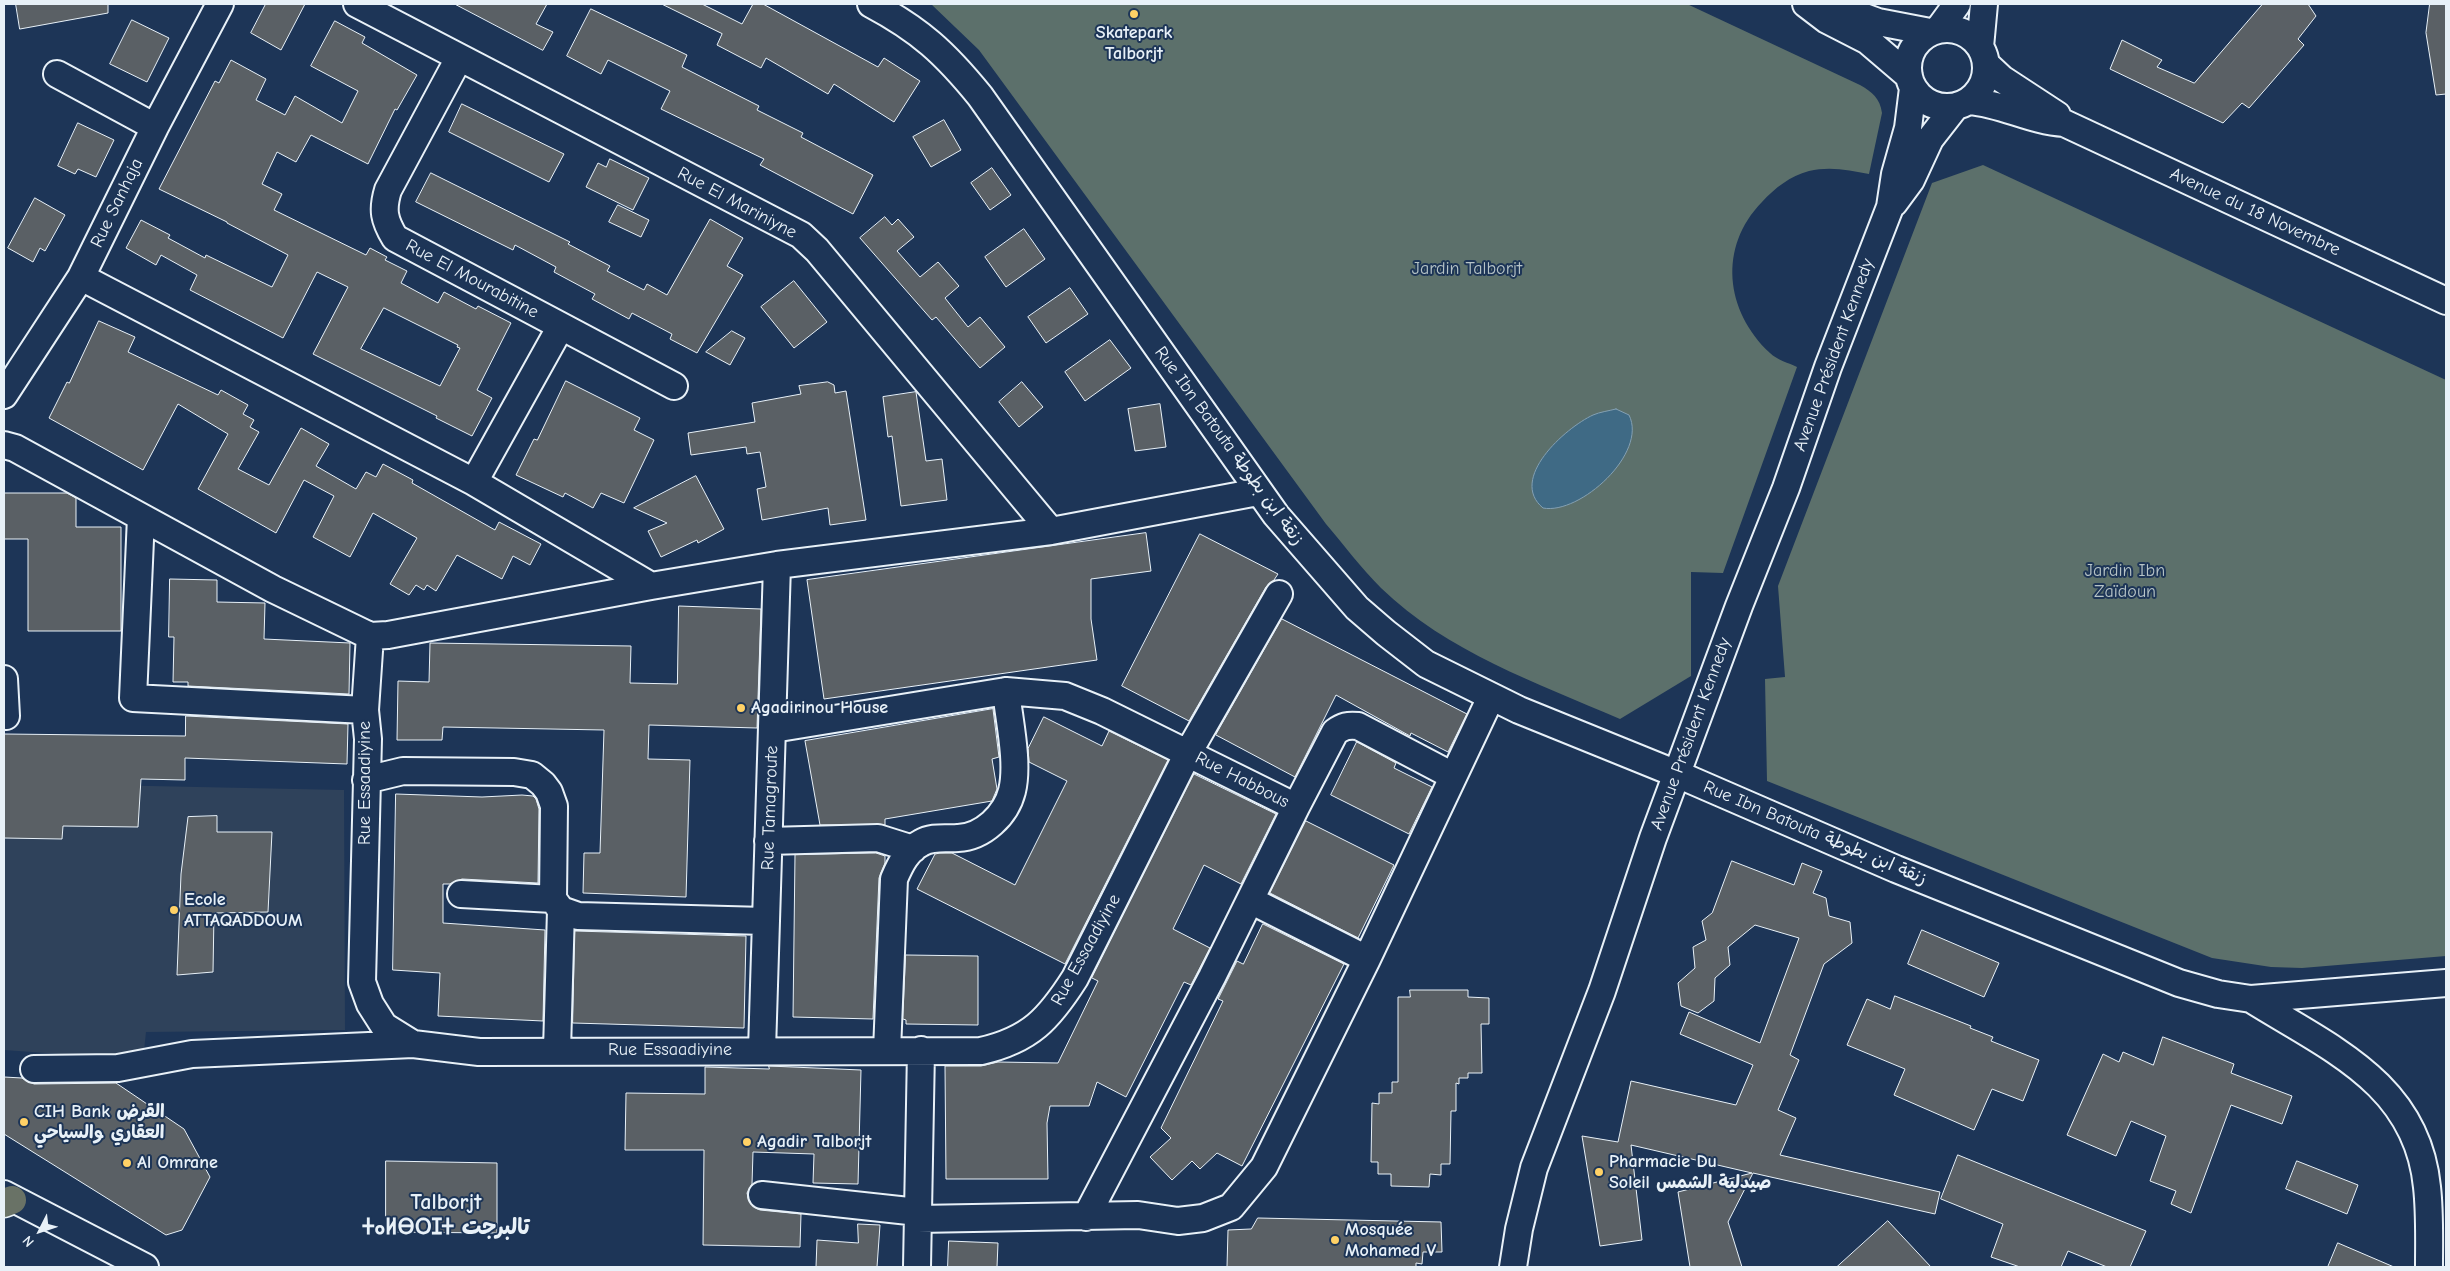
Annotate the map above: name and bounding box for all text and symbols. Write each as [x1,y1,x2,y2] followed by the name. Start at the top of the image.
[1128,8,1140,20] marker: Skatepark Talborjt
[1096,22,1172,64] place label: Skatepark Talborjt
[86,155,148,251] street label: Rue Sanhaja
[673,162,801,244] street label: Rue El Mariniyne
[2166,163,2344,261] street label: Avenue du 18 Novembre
[402,235,542,323] street label: Rue El Mourabitine
[1789,256,1879,454] street label: Avenue Président Kennedy
[1412,258,1522,280] park label: Jardin Talborjt
[1150,342,1308,550] street label: Rue Ibn Batouta زنقة ابن بطوطة
[2085,560,2165,602] park label: Jardin Ibn Zaïdoun
[1646,635,1736,833] street label: Avenue Président Kennedy
[751,697,888,719] place label: Agadirinou House
[735,702,747,714] marker: Agadirinou House
[354,721,376,845] street label: Rue Essaadiyine
[757,745,783,871] street label: Rue Tamagroute
[1191,747,1293,813] street label: Rue Habbous
[1700,776,1930,890] street label: Rue Ibn Batouta زنقة ابن بطوطة
[184,889,302,932] place label: Ecole ATTAQADDOUM
[1046,891,1126,1009] street label: Rue Essaadiyine
[168,904,180,916] marker: Ecole ATTAQADDOUM
[608,1039,732,1061] street label: Rue Essaadiyine
[34,1101,165,1144] place label: CIH Bank القرض العقاري والسياحي
[18,1116,30,1128] marker: CIH Bank القرض العقاري والسياحي
[757,1131,871,1153] place label: Agadir Talborjt
[741,1136,753,1148] marker: Agadir Talborjt
[1609,1151,1771,1194] place label: Pharmacie Du Soleil صيدلية الشمس
[137,1152,218,1174] place label: Al Omrane
[121,1157,133,1169] marker: Al Omrane
[1593,1166,1605,1178] marker: Pharmacie Du Soleil صيدلية الشمس
[362,1190,530,1242] district label: Talborjt ⵜⴰⵍⴱⵔⵊⵜ تالبرجت
[15,1206,65,1256] north arrow
[1345,1219,1436,1262] place label: Mosquée Mohamed V
[19,1232,38,1250] text: N
[1329,1234,1341,1246] marker: Mosquée Mohamed V

